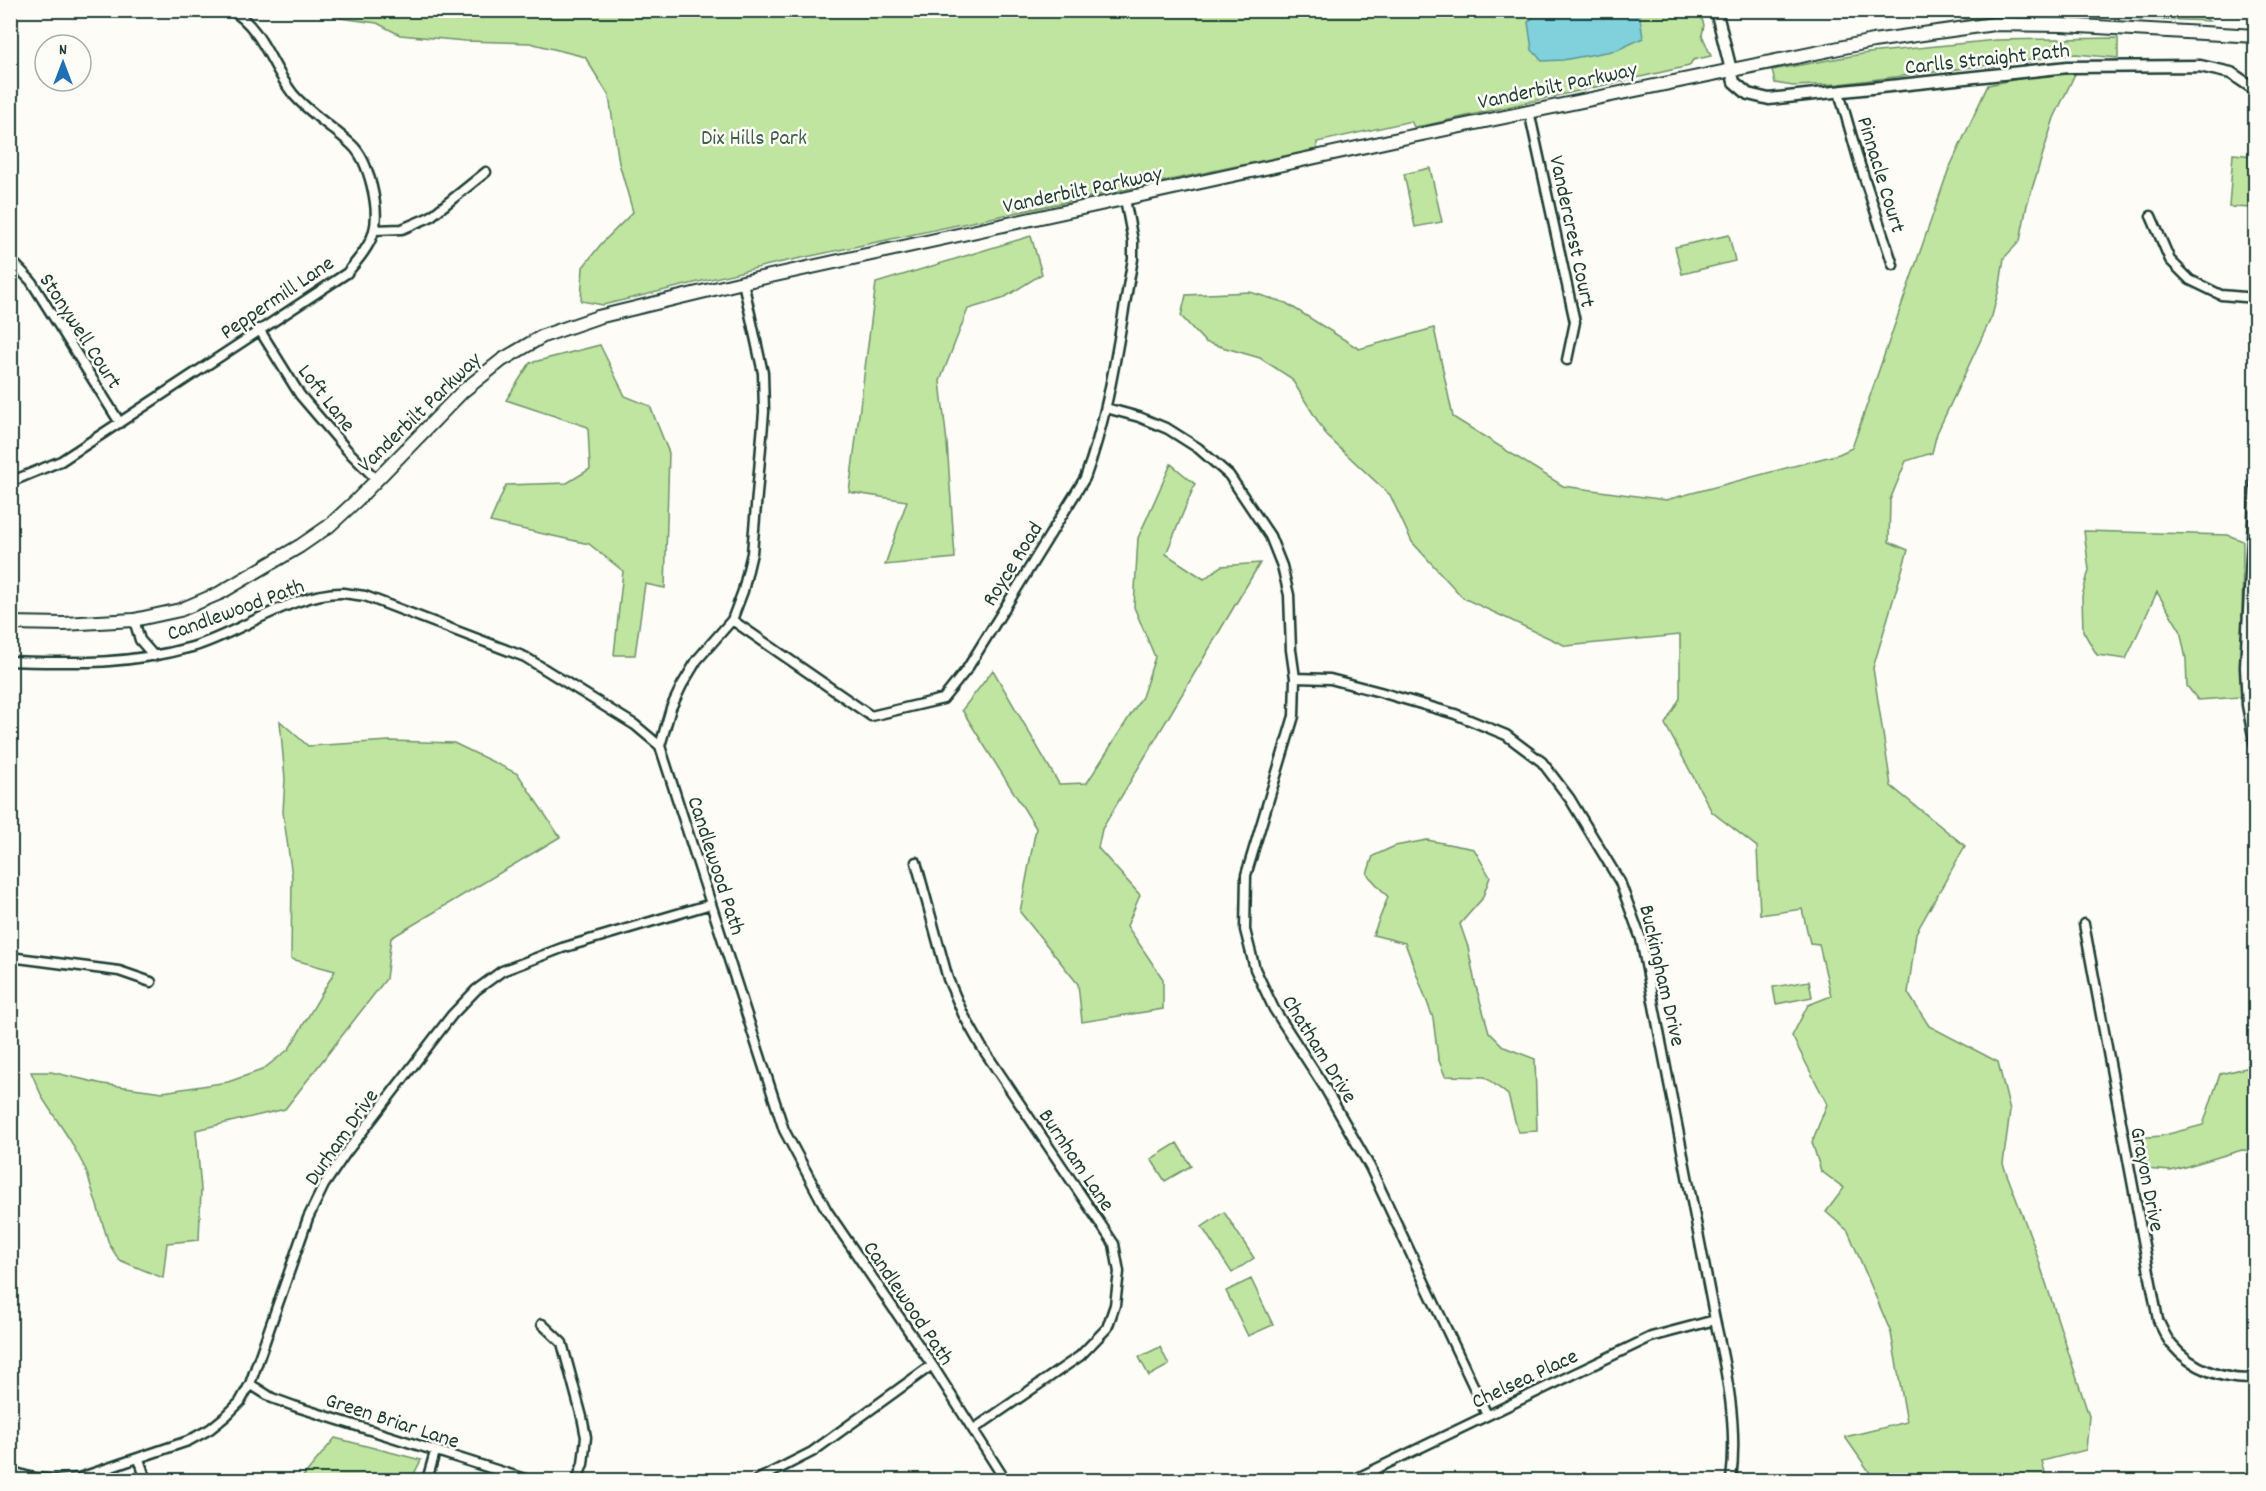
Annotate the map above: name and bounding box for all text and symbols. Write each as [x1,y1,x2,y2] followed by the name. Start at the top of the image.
[33,33,93,93] north arrow
[1903,36,2071,85] street label: Carlls Straight Path
[59,39,67,62] text: N
[1475,55,1641,119] street label: Vanderbilt Parkway
[1847,113,1912,237] street label: Pinnacle Court
[701,124,807,155] park label: Dix Hills Park
[1539,153,1602,311] street label: Vandercrest Court
[1000,159,1166,223] street label: Vanderbilt Parkway
[215,249,341,349] street label: Peppermill Lane
[30,268,128,396] street label: Stonywell Court
[351,345,490,481] street label: Vanderbilt Parkway
[289,359,362,440] street label: Loft Lane
[976,517,1052,613] street label: Royce Road
[163,572,309,651] street label: Candlewood Path
[678,793,752,939] street label: Candlewood Path
[1629,902,1692,1050] street label: Buckingham Drive
[1272,990,1364,1110] street label: Chatham Drive
[298,1083,388,1193] street label: Durham Drive
[1029,1103,1121,1219] street label: Burnham Lane
[2120,1125,2171,1235] street label: Grayon Drive
[854,1236,960,1372] street label: Candlewood Path
[1467,1342,1584,1418] street label: Chelsea Place
[321,1386,463,1459] street label: Green Briar Lane

